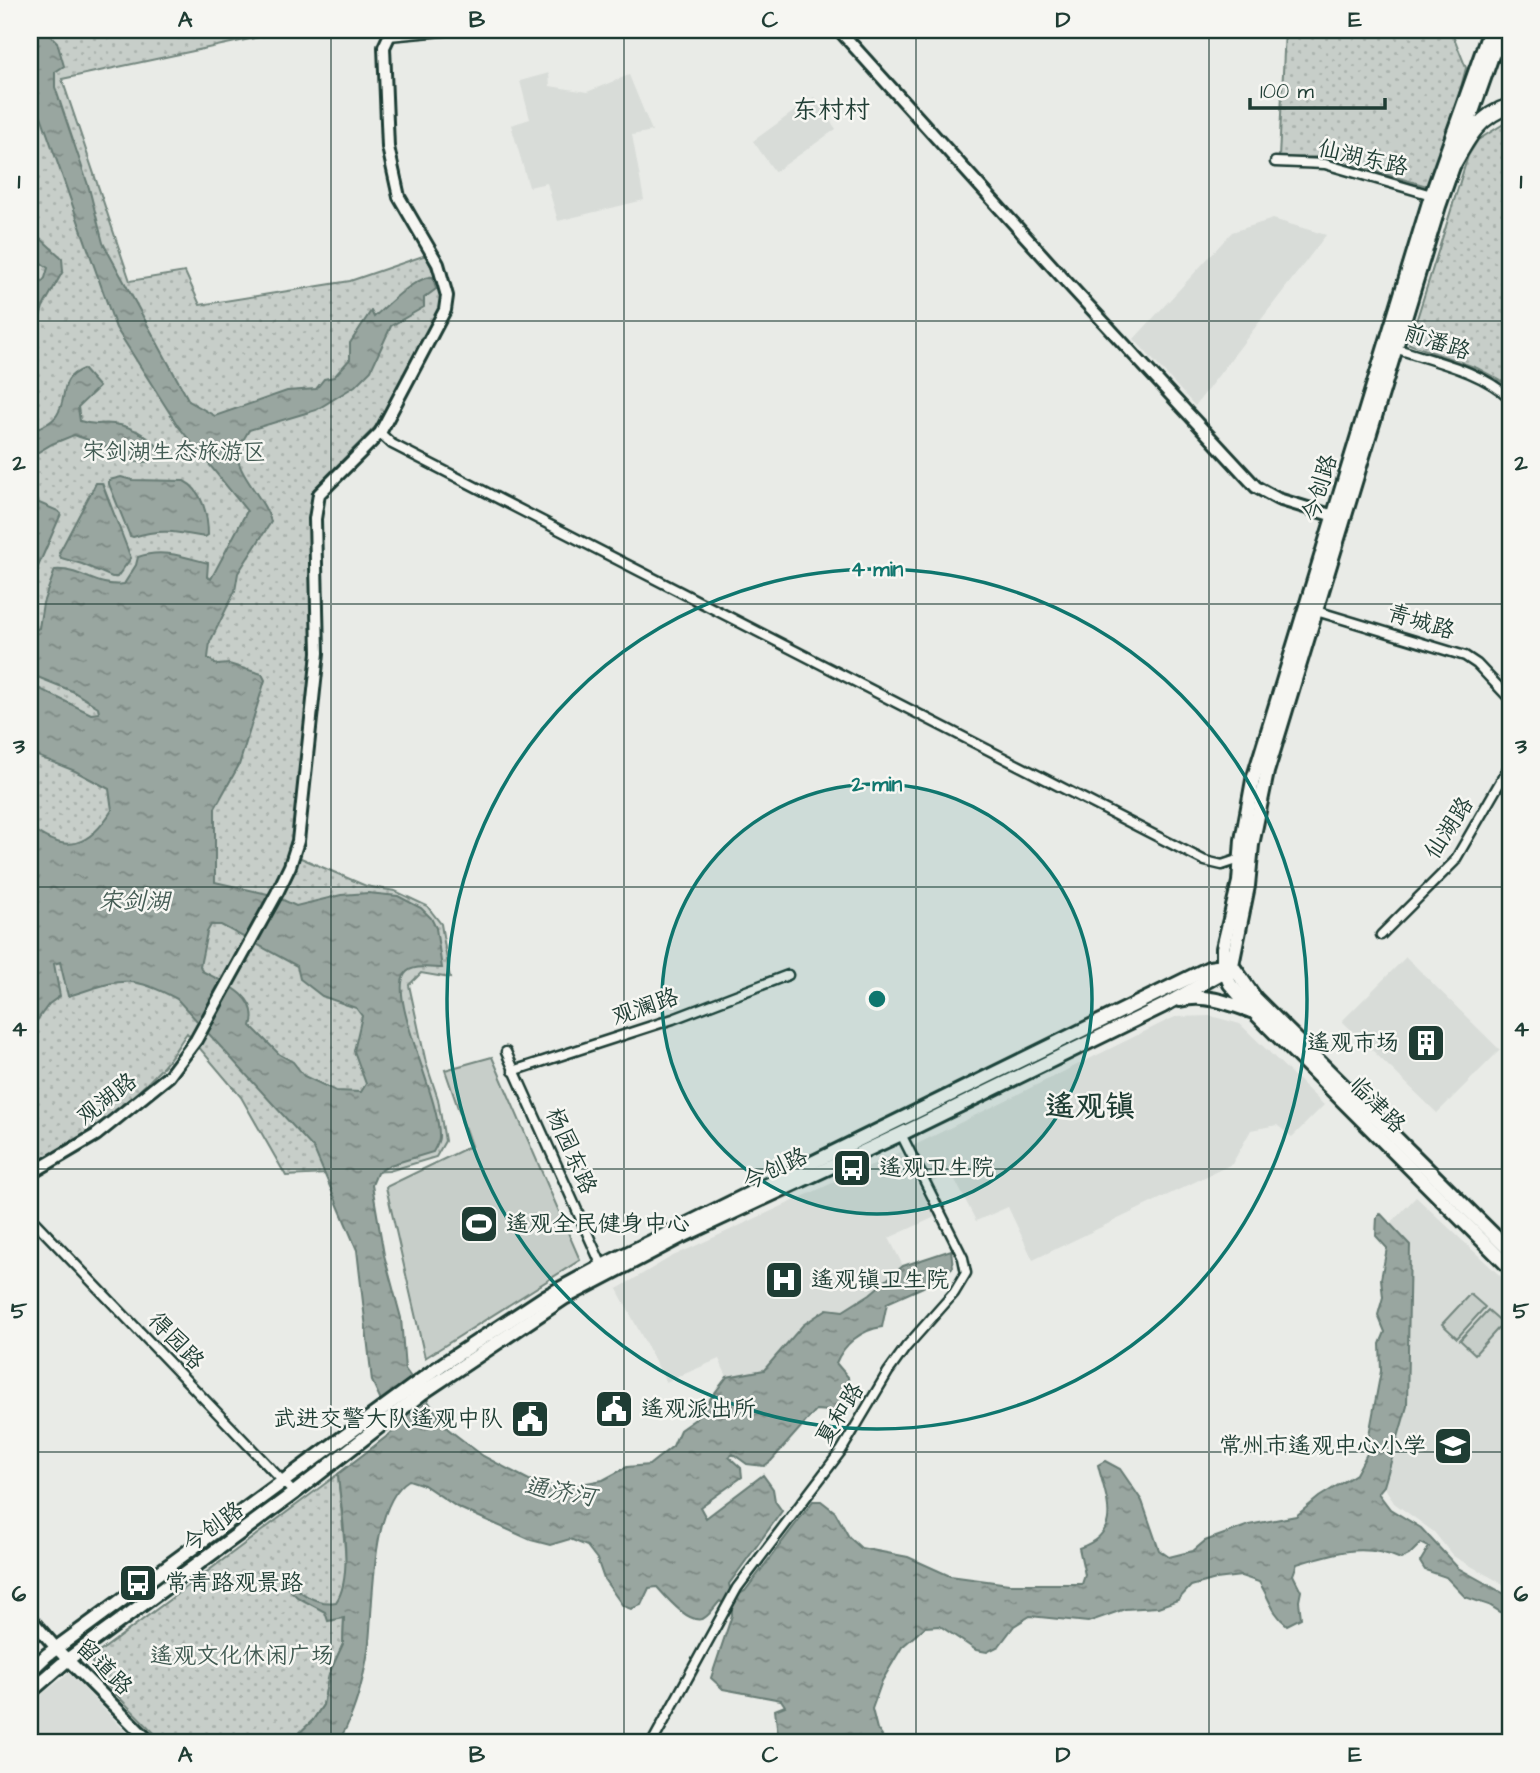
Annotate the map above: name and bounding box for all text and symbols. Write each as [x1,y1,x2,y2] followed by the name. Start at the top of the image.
[178,4,193,36] text: A
[469,4,486,36] text: B
[762,4,779,36] text: C
[1056,4,1071,36] text: D
[1348,4,1362,36] text: E
[1250,66,1384,110] scale bar
[1260,77,1315,106] text: 100 m
[792,92,870,128] district label: 东村村
[1315,132,1411,184] street label: 仙湖东路
[18,165,21,197] text: 1
[1520,165,1523,197] text: 1
[1399,316,1475,368] street label: 前潘路
[82,436,266,468] park label: 宋剑湖生态旅游区
[11,447,26,479] text: 2
[1513,447,1528,479] text: 2
[1295,450,1345,526] street label: 今创路
[851,555,904,584] text: 4 min
[1383,597,1459,647] street label: 青城路
[12,730,25,762] text: 3
[1514,730,1527,762] text: 3
[851,770,903,799] text: 2 min
[1417,790,1481,866] street label: 仙湖路
[98,885,173,919] water label: 宋剑湖
[607,981,683,1033] street label: 观澜路
[865,987,889,1011] centre of rings
[11,1013,27,1045] text: 4
[1513,1013,1529,1045] text: 4
[1405,1022,1447,1064] building icon: 遥观市场
[1307,1027,1399,1059] place label: 遥观市场
[70,1065,144,1133] street label: 观湖路
[1341,1069,1413,1141] street label: 临津路
[1045,1086,1135,1128] district label: 遥观镇
[538,1102,604,1200] street label: 杨园东路
[737,1140,813,1198] street label: 今创路
[831,1147,873,1189] bus stop icon: 遥观卫生院
[879,1152,994,1184] place label: 遥观卫生院
[458,1203,500,1245] sports icon: 遥观全民健身中心
[506,1208,690,1240] place label: 遥观全民健身中心
[763,1259,805,1301] hospital icon: 遥观镇卫生院
[811,1264,949,1296] place label: 遥观镇卫生院
[11,1295,28,1327] text: 5
[1513,1295,1530,1327] text: 5
[141,1305,211,1377] street label: 得园路
[808,1376,872,1452] street label: 夏和路
[593,1388,635,1430] public building icon: 遥观派出所
[641,1393,756,1425] place label: 遥观派出所
[509,1398,551,1440] public building icon: 武进交警大队遥观中队
[273,1403,503,1435] place label: 武进交警大队遥观中队
[1432,1425,1474,1467] school or university icon: 常州市遥观中心小学
[1219,1430,1426,1462] place label: 常州市遥观中心小学
[522,1469,602,1516] water label: 通济河
[176,1494,250,1560] street label: 今创路
[117,1562,159,1604] bus stop icon: 常青路观景路
[165,1567,303,1599] place label: 常青路观景路
[12,1578,27,1610] text: 6
[1514,1578,1529,1610] text: 6
[68,1631,140,1703] street label: 留道路
[150,1640,334,1672] park label: 遥观文化休闲广场
[178,1739,193,1771] text: A
[469,1739,486,1771] text: B
[762,1739,779,1771] text: C
[1056,1739,1071,1771] text: D
[1348,1739,1362,1771] text: E

